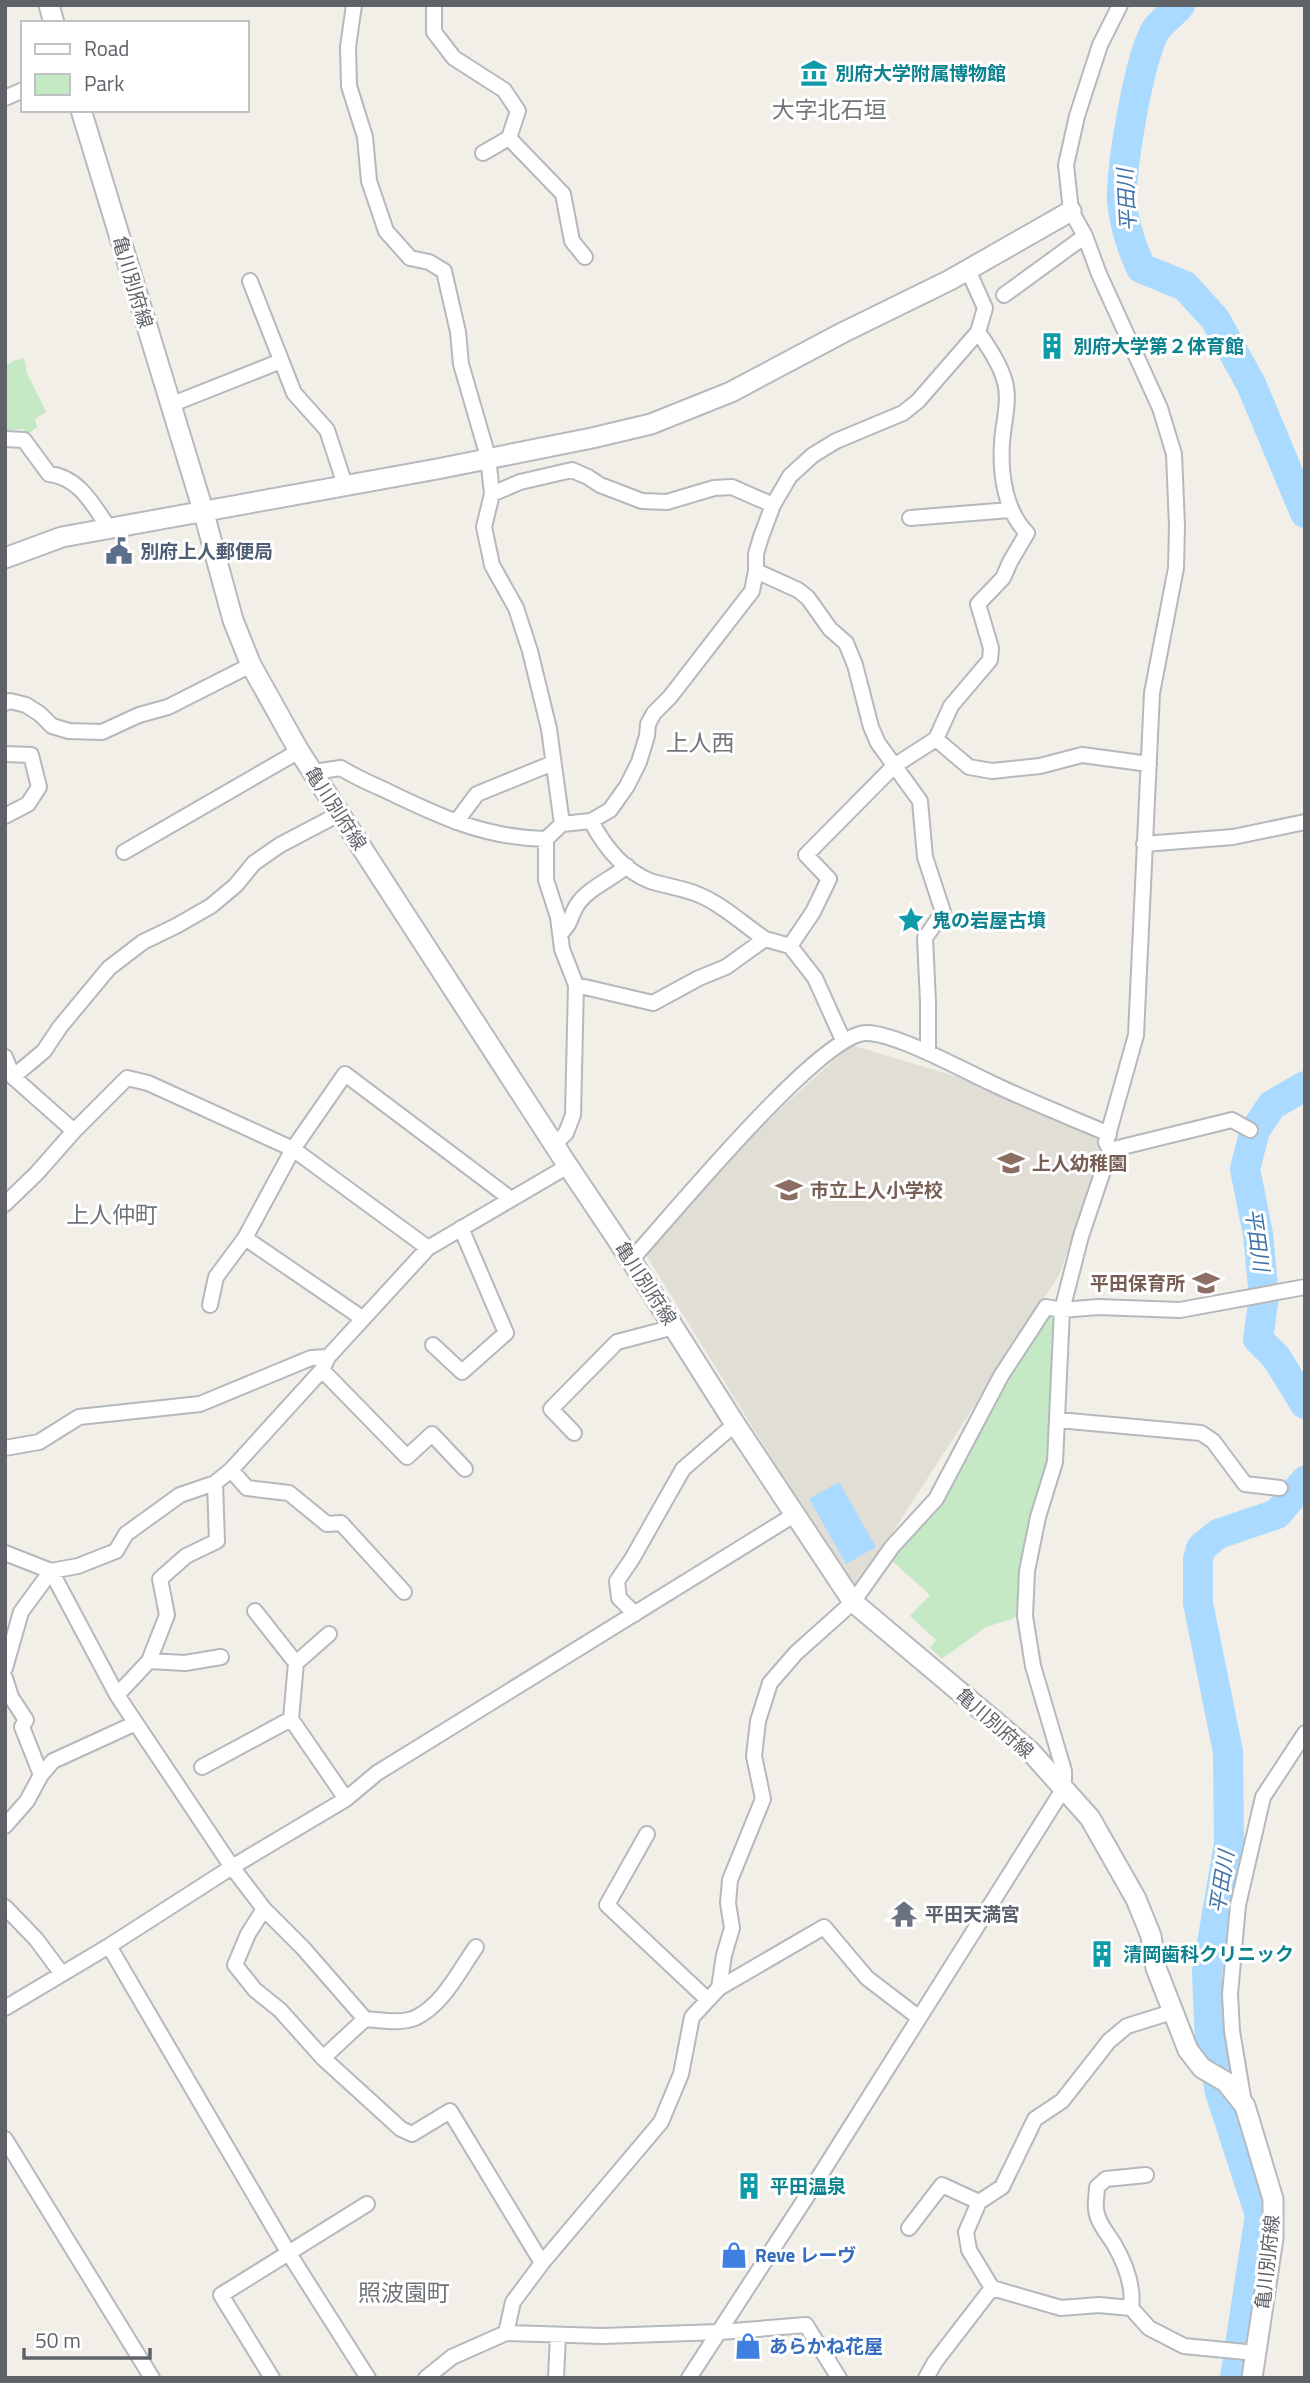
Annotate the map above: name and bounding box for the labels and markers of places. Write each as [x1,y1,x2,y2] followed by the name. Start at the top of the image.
[799,58,829,88] museum icon: 別府大学附属博物館
[835,58,1006,87] place label: 別府大学附属博物館
[1037,331,1067,361] building icon: 別府大学第２体育館
[1073,331,1244,360] place label: 別府大学第２体育館
[104,536,134,566] public building icon: 別府上人郵便局
[140,536,273,565] place label: 別府上人郵便局
[896,905,926,935] place icon: 鬼の岩屋古墳
[932,905,1046,934] place label: 鬼の岩屋古墳
[996,1148,1026,1178] school or university icon: 上人幼稚園
[1032,1148,1127,1177] place label: 上人幼稚園
[774,1175,804,1205] school or university icon: 市立上人小学校
[810,1175,943,1204] place label: 市立上人小学校
[1090,1268,1185,1297] place label: 平田保育所
[1191,1268,1221,1298] school or university icon: 平田保育所
[889,1899,919,1929] temple icon: 平田天満宮
[925,1899,1020,1928] place label: 平田天満宮
[1087,1939,1117,1969] building icon: 清岡歯科クリニック
[1123,1939,1294,1968] place label: 清岡歯科クリニック
[734,2171,764,2201] building icon: 平田温泉
[770,2171,846,2200] place label: 平田温泉
[719,2240,749,2270] shop icon: Reve レーヴ
[755,2240,856,2269] place label: Reve レーヴ
[733,2331,763,2361] shop icon: あらかね花屋
[769,2331,883,2360] place label: あらかね花屋

